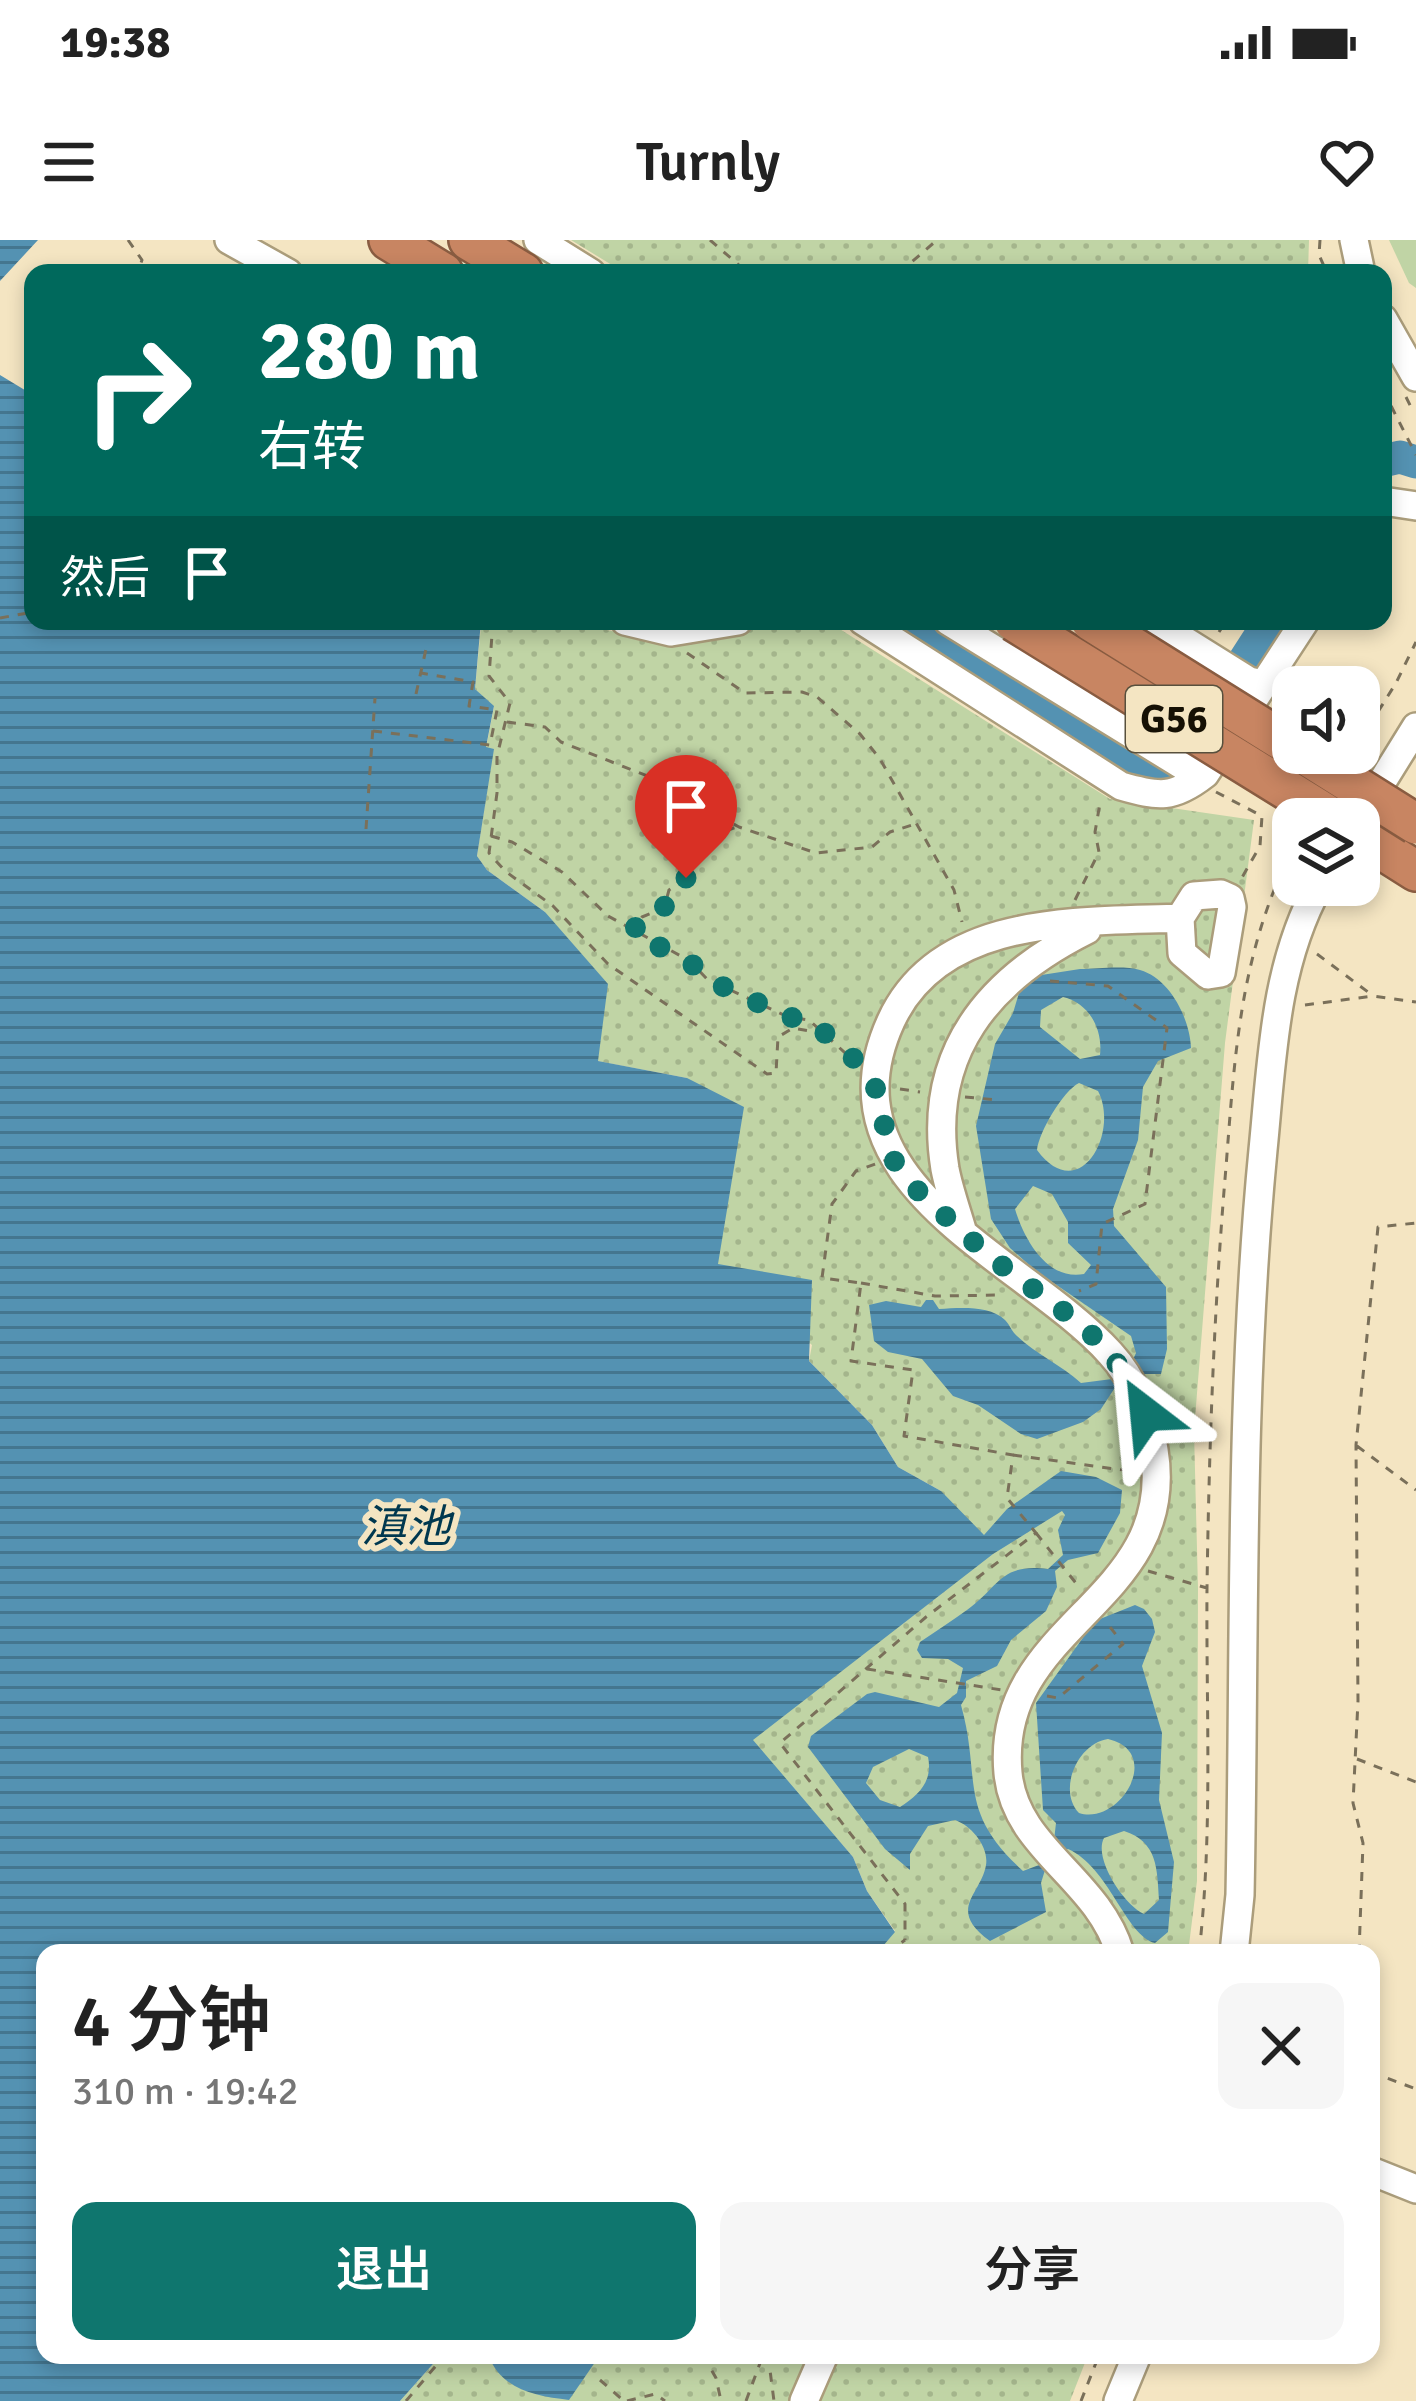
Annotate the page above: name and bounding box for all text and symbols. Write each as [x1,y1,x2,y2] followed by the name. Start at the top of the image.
[60,15,170,70] text: 19:38
[36,129,102,195] icon: menu
[636,129,780,196] text: Turnly
[1314,129,1380,195] icon: heart
[258,299,480,403] text: 280 m
[60,312,216,468] icon: right
[258,414,366,481] text: 右转
[174,540,240,606] icon: arrive
[60,551,150,606] text: 然后
[1272,666,1380,906] map controls
[1272,666,1380,774] button: sound
[1126,686,1222,752] road number: G56
[635,755,737,878] pin
[653,773,719,839] icon: arrive
[1272,798,1380,906] button: layers
[1083,1351,1209,1477] position arrow
[361,1500,455,1555] water label: 滇池
[72,1977,271,2066] text: 4 分钟
[1218,1983,1344,2109] button: close
[72,2067,299,2115] text: 310 m · 19:42
[72,2202,696,2340] button: 退出
[720,2202,1344,2340] button: 分享

